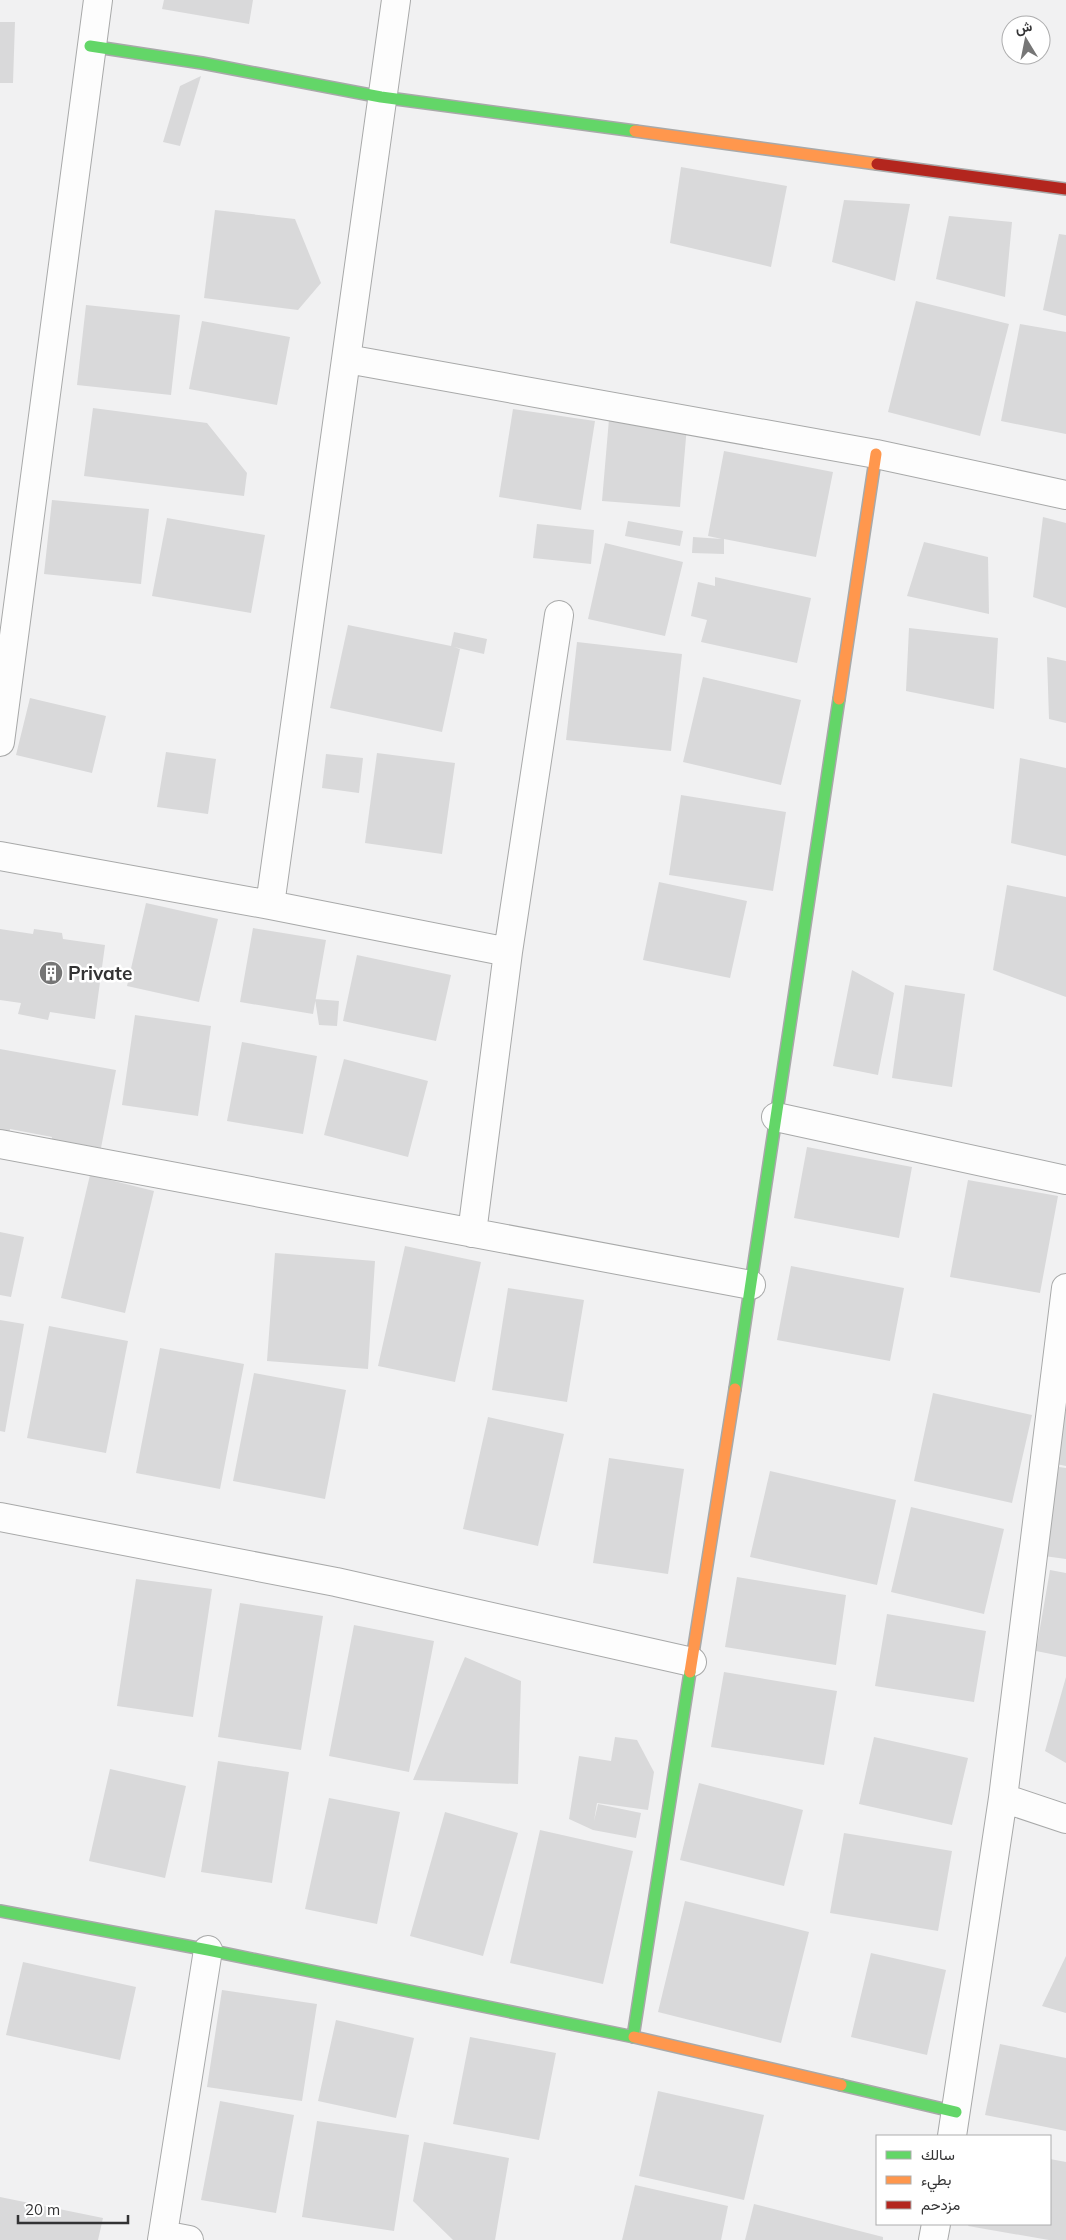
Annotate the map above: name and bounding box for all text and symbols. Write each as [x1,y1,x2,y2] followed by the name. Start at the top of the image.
[1001,15,1051,65] north arrow
[1014,17,1034,38] text: ش
[38,960,64,986] building icon: Private
[68,961,132,985] place label: Private
[876,2135,1051,2225] legend
[921,2145,955,2164] text: سالك
[921,2170,951,2193] text: بطيء
[18,2192,128,2224] scale bar
[921,2195,960,2215] text: مزدحم
[25,2200,60,2219] text: 20 m

